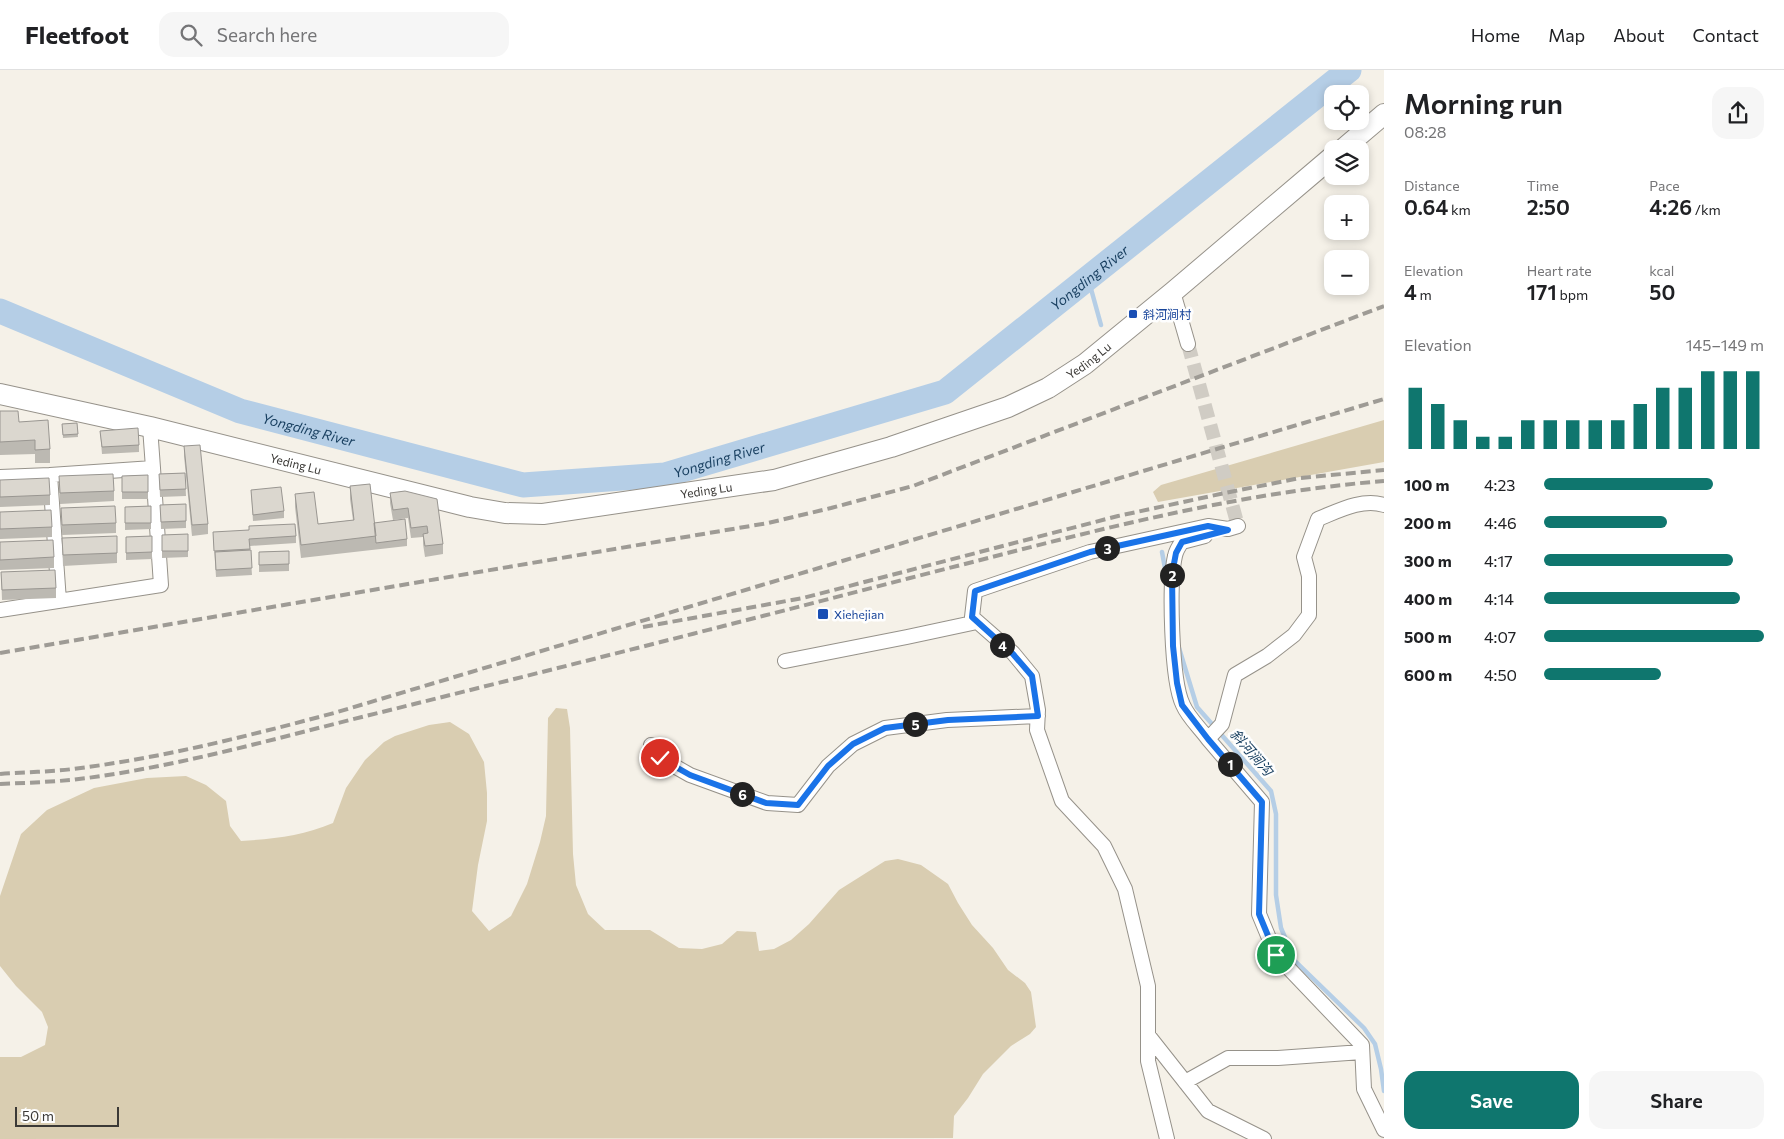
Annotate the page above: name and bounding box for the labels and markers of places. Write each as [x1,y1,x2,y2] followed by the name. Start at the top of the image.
[1143,307,1192,321] place label: 斜河涧村
[1127,308,1139,320] marker: 斜河涧村
[1094,536,1120,560] pin: 3
[1160,562,1184,588] pin: 2
[816,607,830,621] marker: Xiehejian
[834,607,884,621] place label: Xiehejian
[990,632,1014,658] pin: 4
[902,712,928,736] pin: 5
[639,737,681,779] pin
[1218,752,1242,776] pin: 1
[730,782,754,806] pin: 6
[1255,934,1297,976] pin

